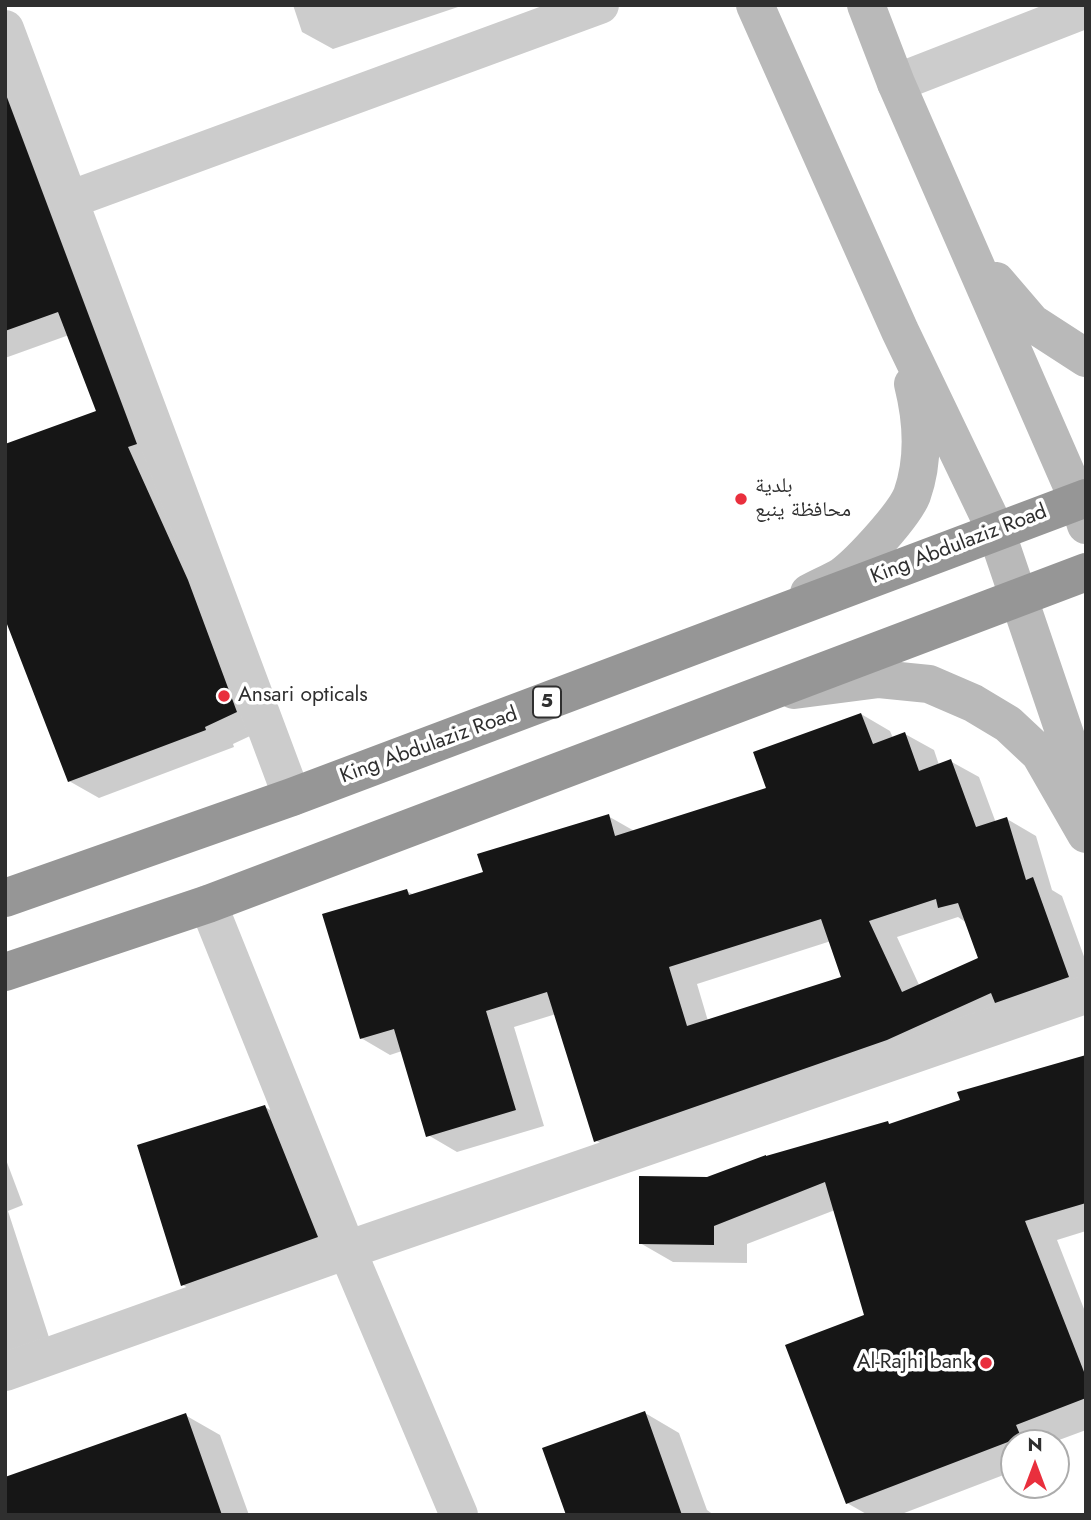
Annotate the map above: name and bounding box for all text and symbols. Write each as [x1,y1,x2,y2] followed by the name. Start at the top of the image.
[755,474,851,524] place label: بلدية محافظة ينبع
[733,491,749,507] marker: بلدية محافظة ينبع
[867,500,1051,590] street label: King Abdulaziz Road
[238,683,368,709] place label: Ansari opticals
[533,687,561,718] road number: 5
[216,688,232,704] marker: Ansari opticals
[337,702,521,790] street label: King Abdulaziz Road
[857,1350,972,1376] place label: Al-Rajhi bank
[978,1355,994,1371] marker: Al-Rajhi bank
[1000,1429,1070,1499] north arrow
[1027,1431,1043,1458] text: N

